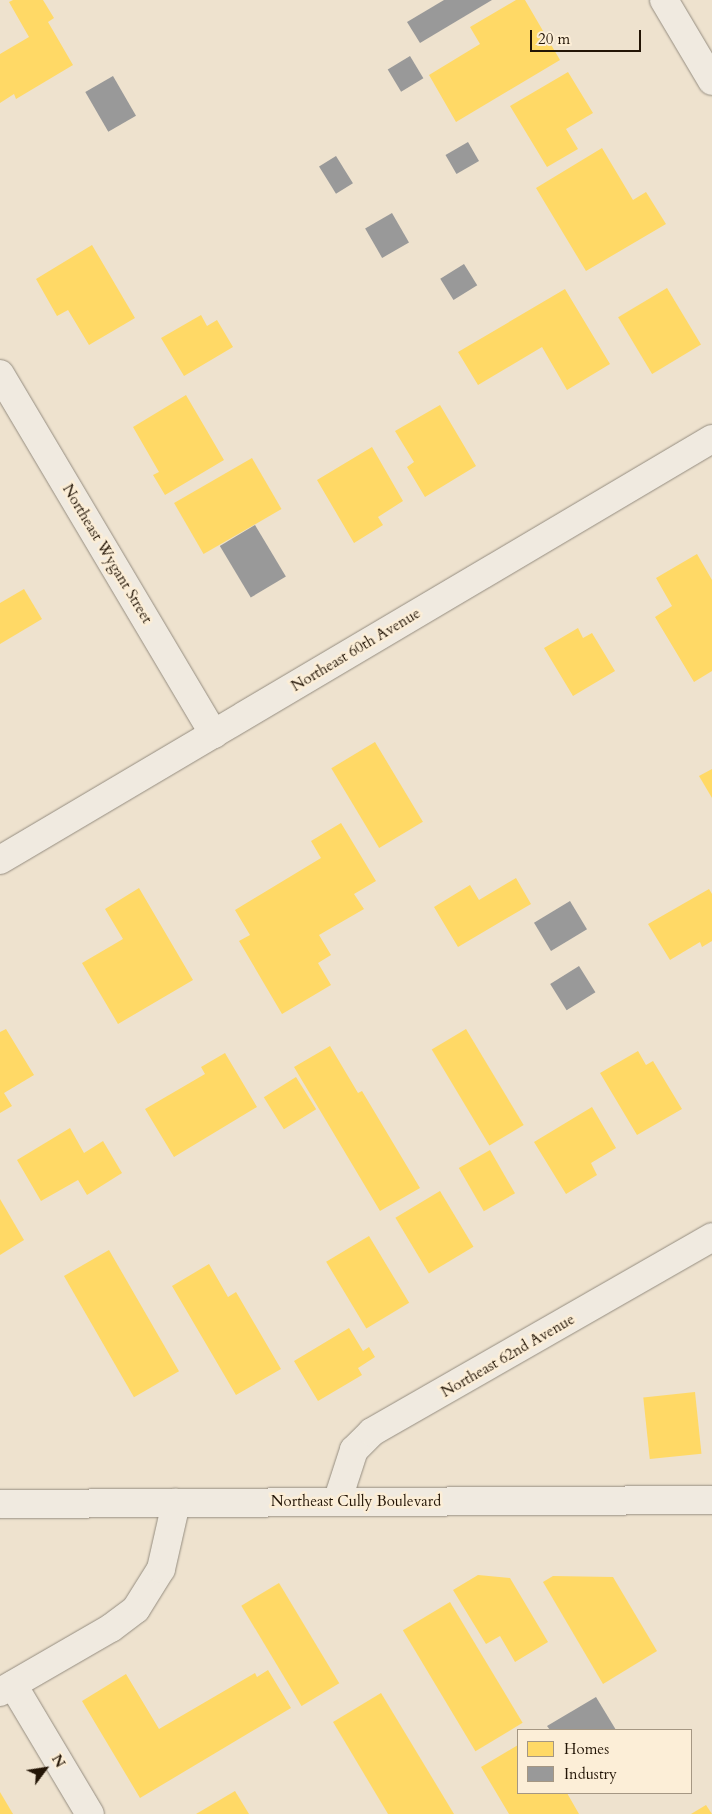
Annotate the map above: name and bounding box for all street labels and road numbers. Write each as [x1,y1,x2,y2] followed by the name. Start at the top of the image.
[58,481,156,627] street label: Northeast Wygant Street
[288,604,424,696] street label: Northeast 60th Avenue
[438,1310,578,1402] street label: Northeast 62nd Avenue
[271,1493,441,1511] street label: Northeast Cully Boulevard

